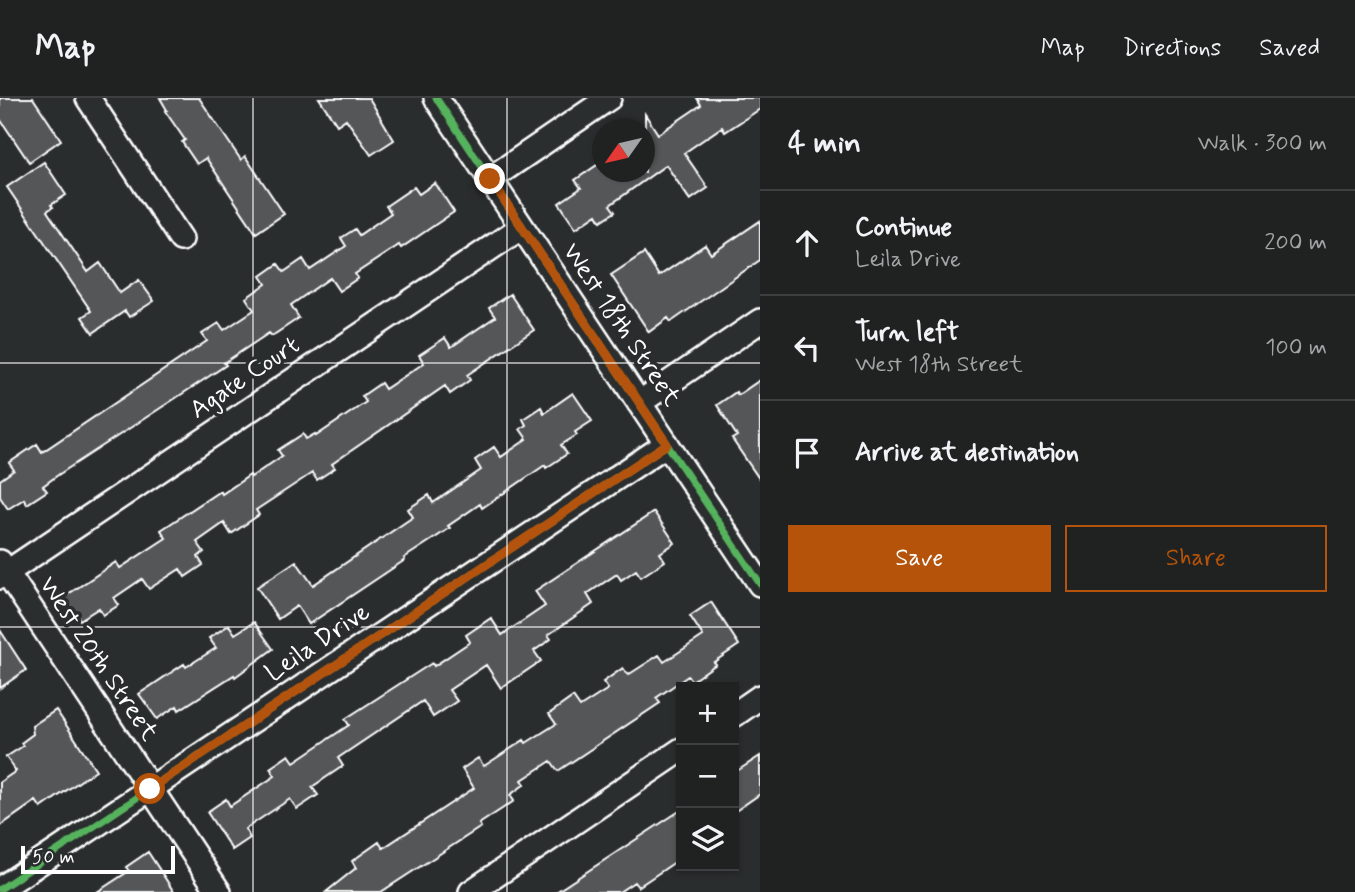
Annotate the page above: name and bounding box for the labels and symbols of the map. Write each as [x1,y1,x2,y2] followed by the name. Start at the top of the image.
[592,119,655,182] north arrow
[474,163,505,194] route end
[554,237,688,413] street label: West 18th Street
[183,329,307,427] street label: Agate Court
[30,570,166,748] street label: West 20th Street
[259,595,377,691] street label: Leila Drive
[134,773,165,804] route start
[21,843,175,875] scale bar

